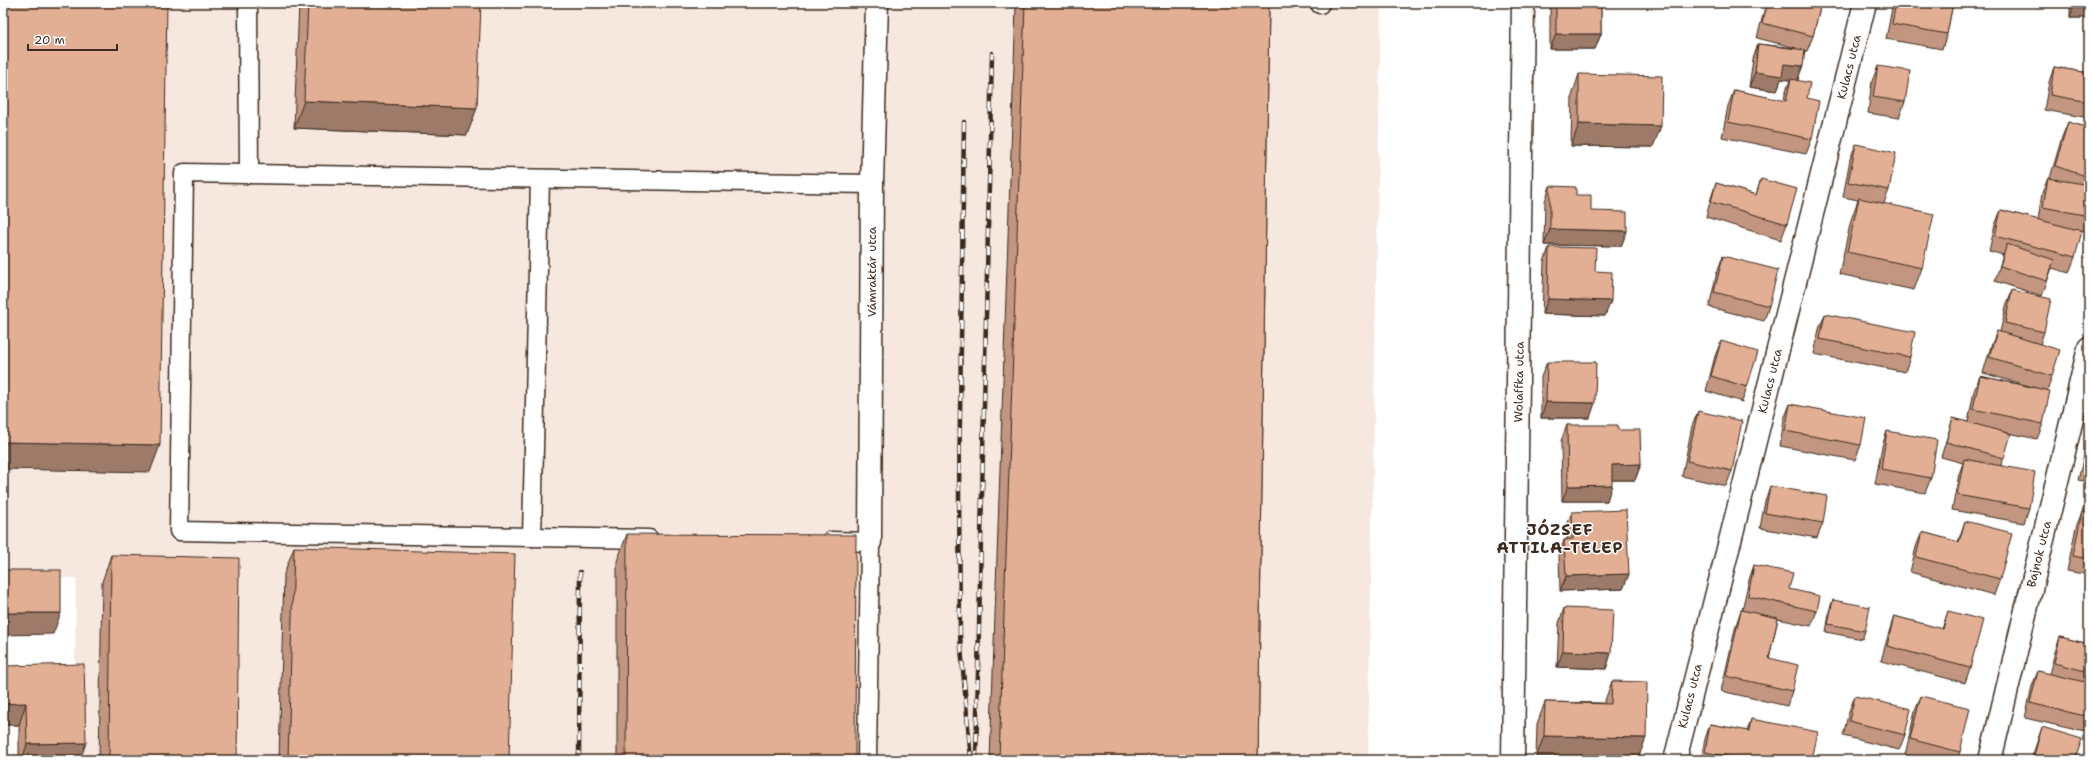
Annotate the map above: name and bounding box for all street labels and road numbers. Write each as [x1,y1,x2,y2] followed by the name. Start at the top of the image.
[1833,32,1865,101] street label: Kulacs utca
[864,226,880,317] street label: Vámraktár utca
[1510,341,1528,423] street label: Wolaffka utca
[1754,346,1786,415] street label: Kulacs utca
[2023,519,2055,589] street label: Bajnok utca
[1674,661,1706,730] street label: Kulacs utca

